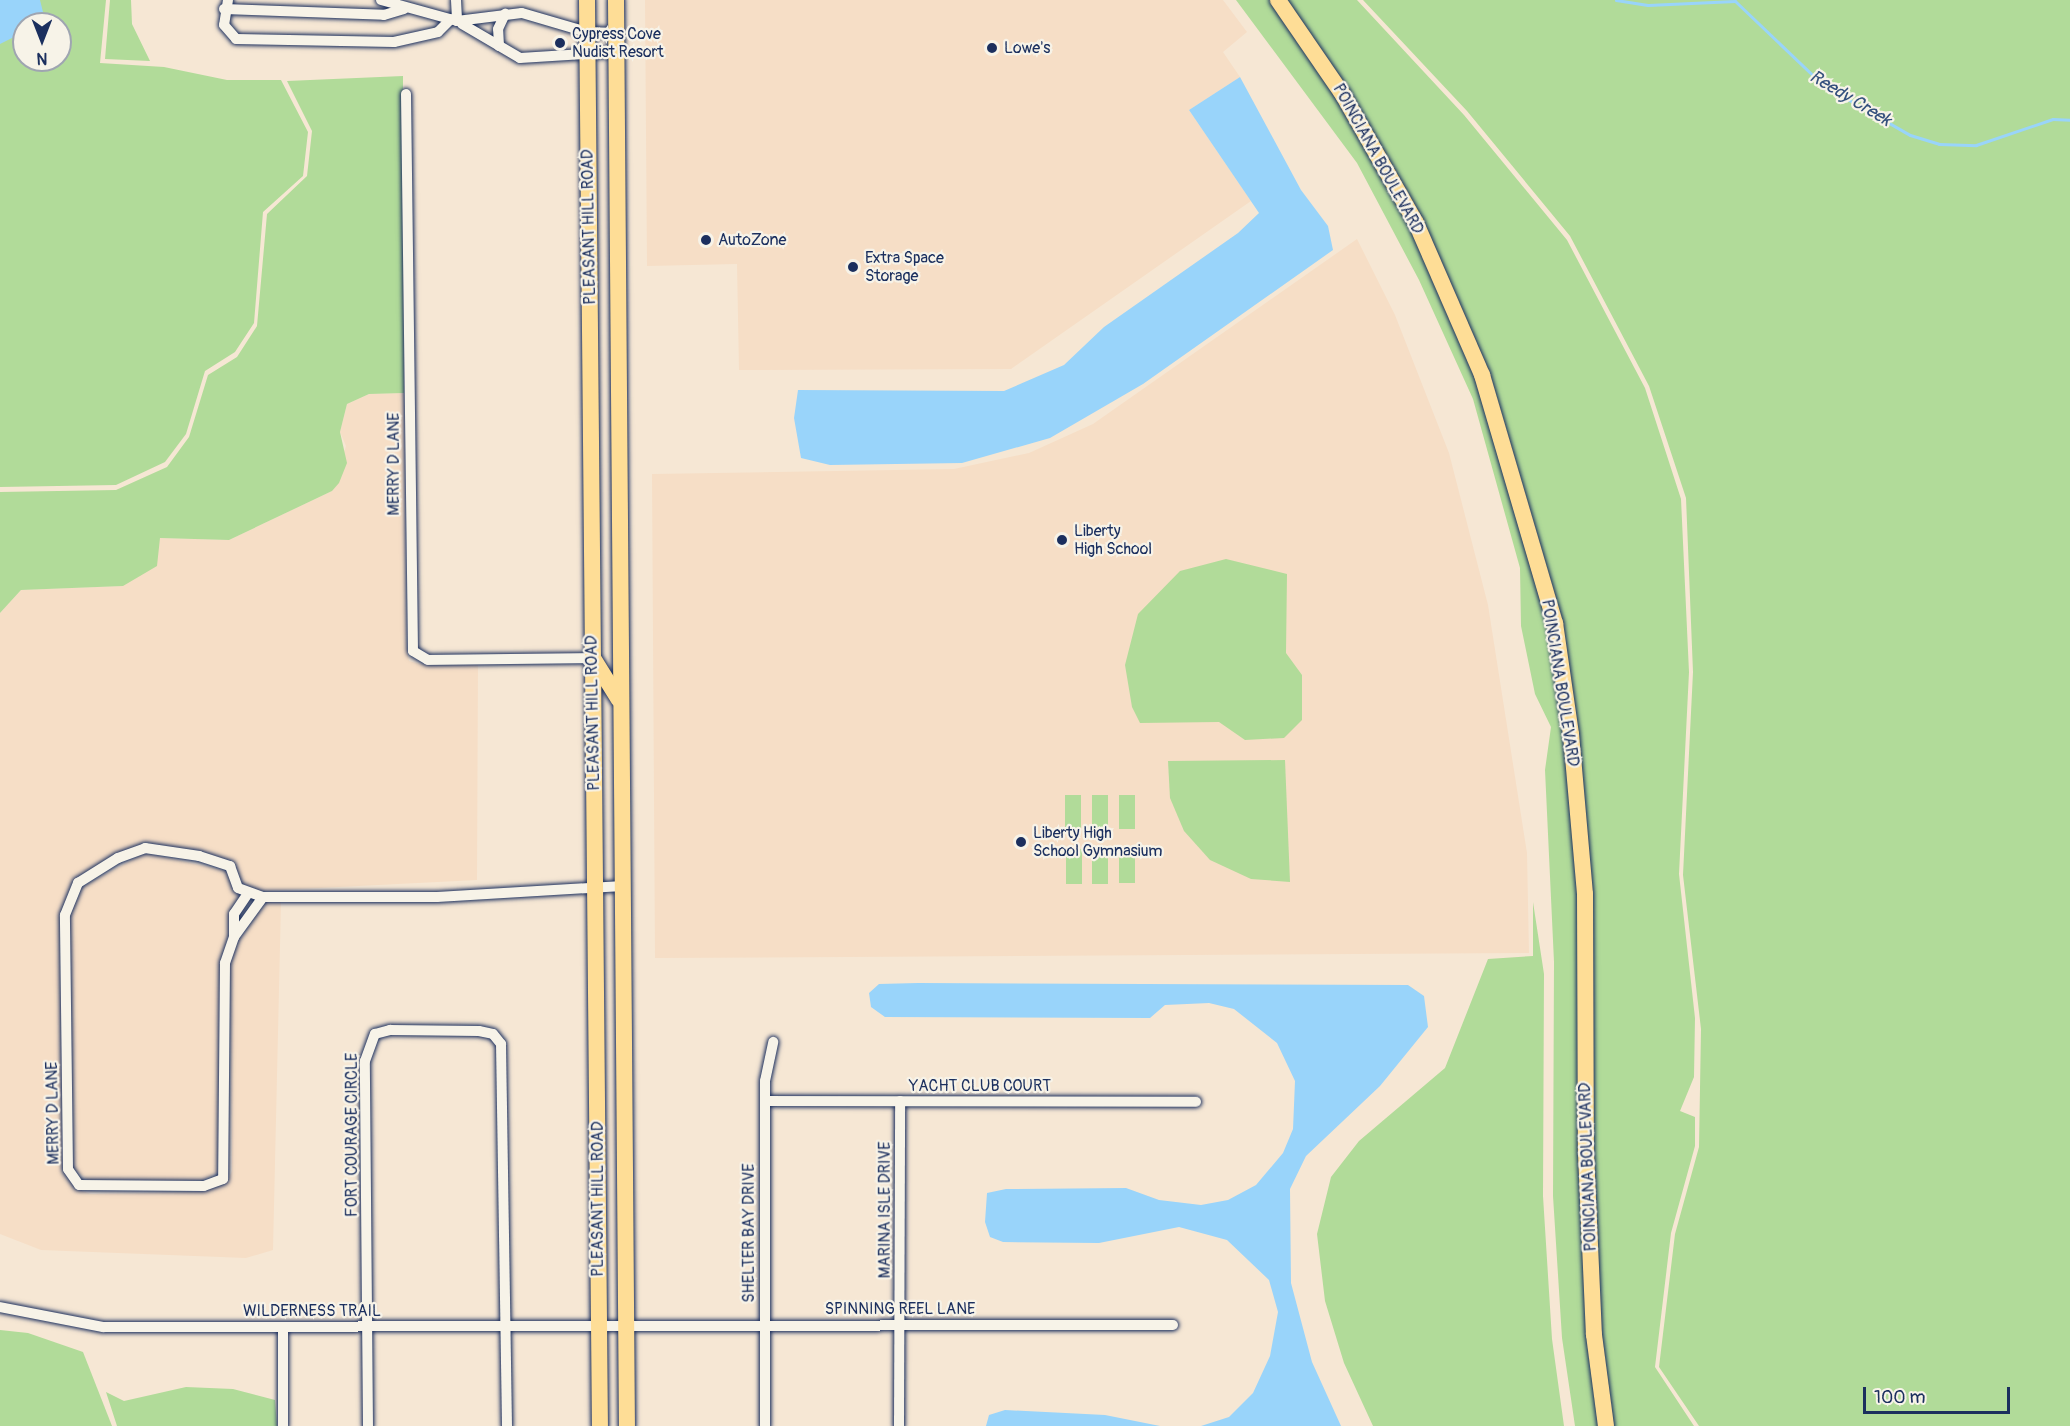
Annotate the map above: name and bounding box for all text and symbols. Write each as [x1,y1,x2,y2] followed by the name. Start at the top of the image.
[12,12,72,72] north arrow
[572,24,664,62] place label: Cypress Cove Nudist Resort
[553,36,567,50] marker: Cypress Cove Nudist Resort
[1004,38,1050,58] place label: Lowe's
[985,41,999,55] marker: Lowe's
[37,48,47,68] text: N
[1805,66,1895,132] water label: Reedy Creek
[1329,80,1427,238] street label: POINCIANA BOULEVARD
[578,149,600,305] street label: PLEASANT HILL ROAD
[718,230,786,250] place label: AutoZone
[699,233,713,247] marker: AutoZone
[865,248,944,286] place label: Extra Space Storage
[846,260,860,274] marker: Extra Space Storage
[384,412,404,516] street label: MERRY D LANE
[1074,521,1152,559] place label: Liberty High School
[1055,533,1069,547] marker: Liberty High School
[1537,598,1583,768] street label: POINCIANA BOULEVARD
[582,635,604,791] street label: PLEASANT HILL ROAD
[1033,823,1162,861] place label: Liberty High School Gymnasium
[1014,835,1028,849] marker: Liberty High School Gymnasium
[342,1053,362,1217] street label: FORT COURAGE CIRCLE
[43,1061,63,1165] street label: MERRY D LANE
[909,1076,1051,1096] street label: YACHT CLUB COURT
[1575,1082,1601,1252] street label: POINCIANA BOULEVARD
[588,1121,608,1277] street label: PLEASANT HILL ROAD
[875,1142,895,1278] street label: MARINA ISLE DRIVE
[739,1163,759,1303] street label: SHELTER BAY DRIVE
[825,1299,975,1319] street label: SPINNING REEL LANE
[243,1301,381,1321] street label: WILDERNESS TRAIL
[1866,1375,2013,1413] scale bar
[1874,1386,1926,1409] text: 100 m

